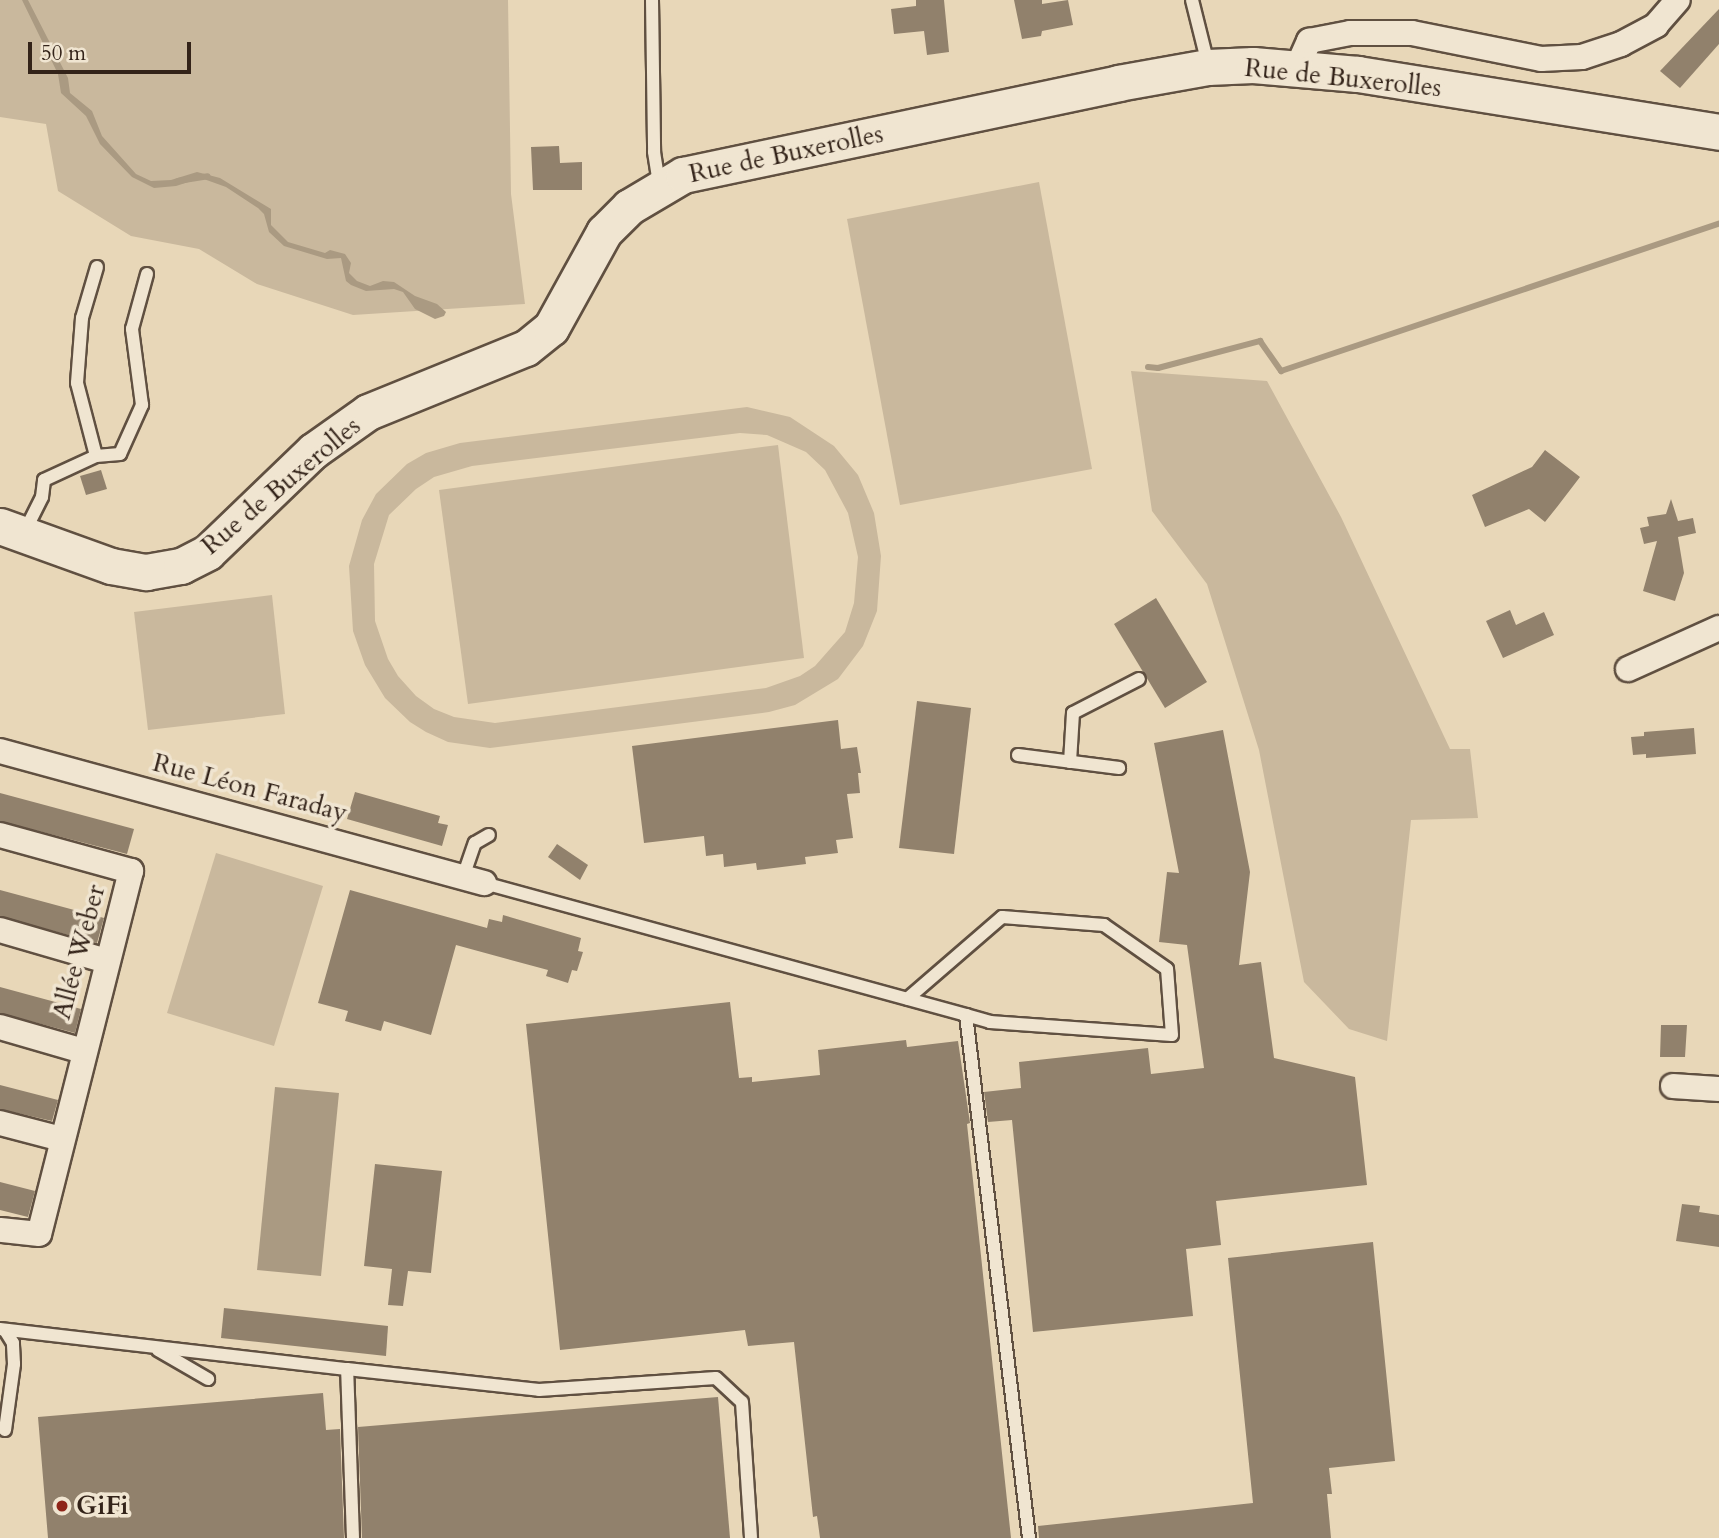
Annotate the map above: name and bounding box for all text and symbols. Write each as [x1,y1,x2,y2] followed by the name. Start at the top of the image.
[32,28,194,72] scale bar
[41,39,86,68] text: 50 m
[1243,52,1443,104] street label: Rue de Buxerolles
[686,118,886,190] street label: Rue de Buxerolles
[195,411,367,561] street label: Rue de Buxerolles
[149,747,351,829] street label: Rue Léon Faraday
[46,881,112,1023] street label: Allée Weber
[76,1490,129,1522] place label: GiFi
[54,1498,70,1514] marker: GiFi

